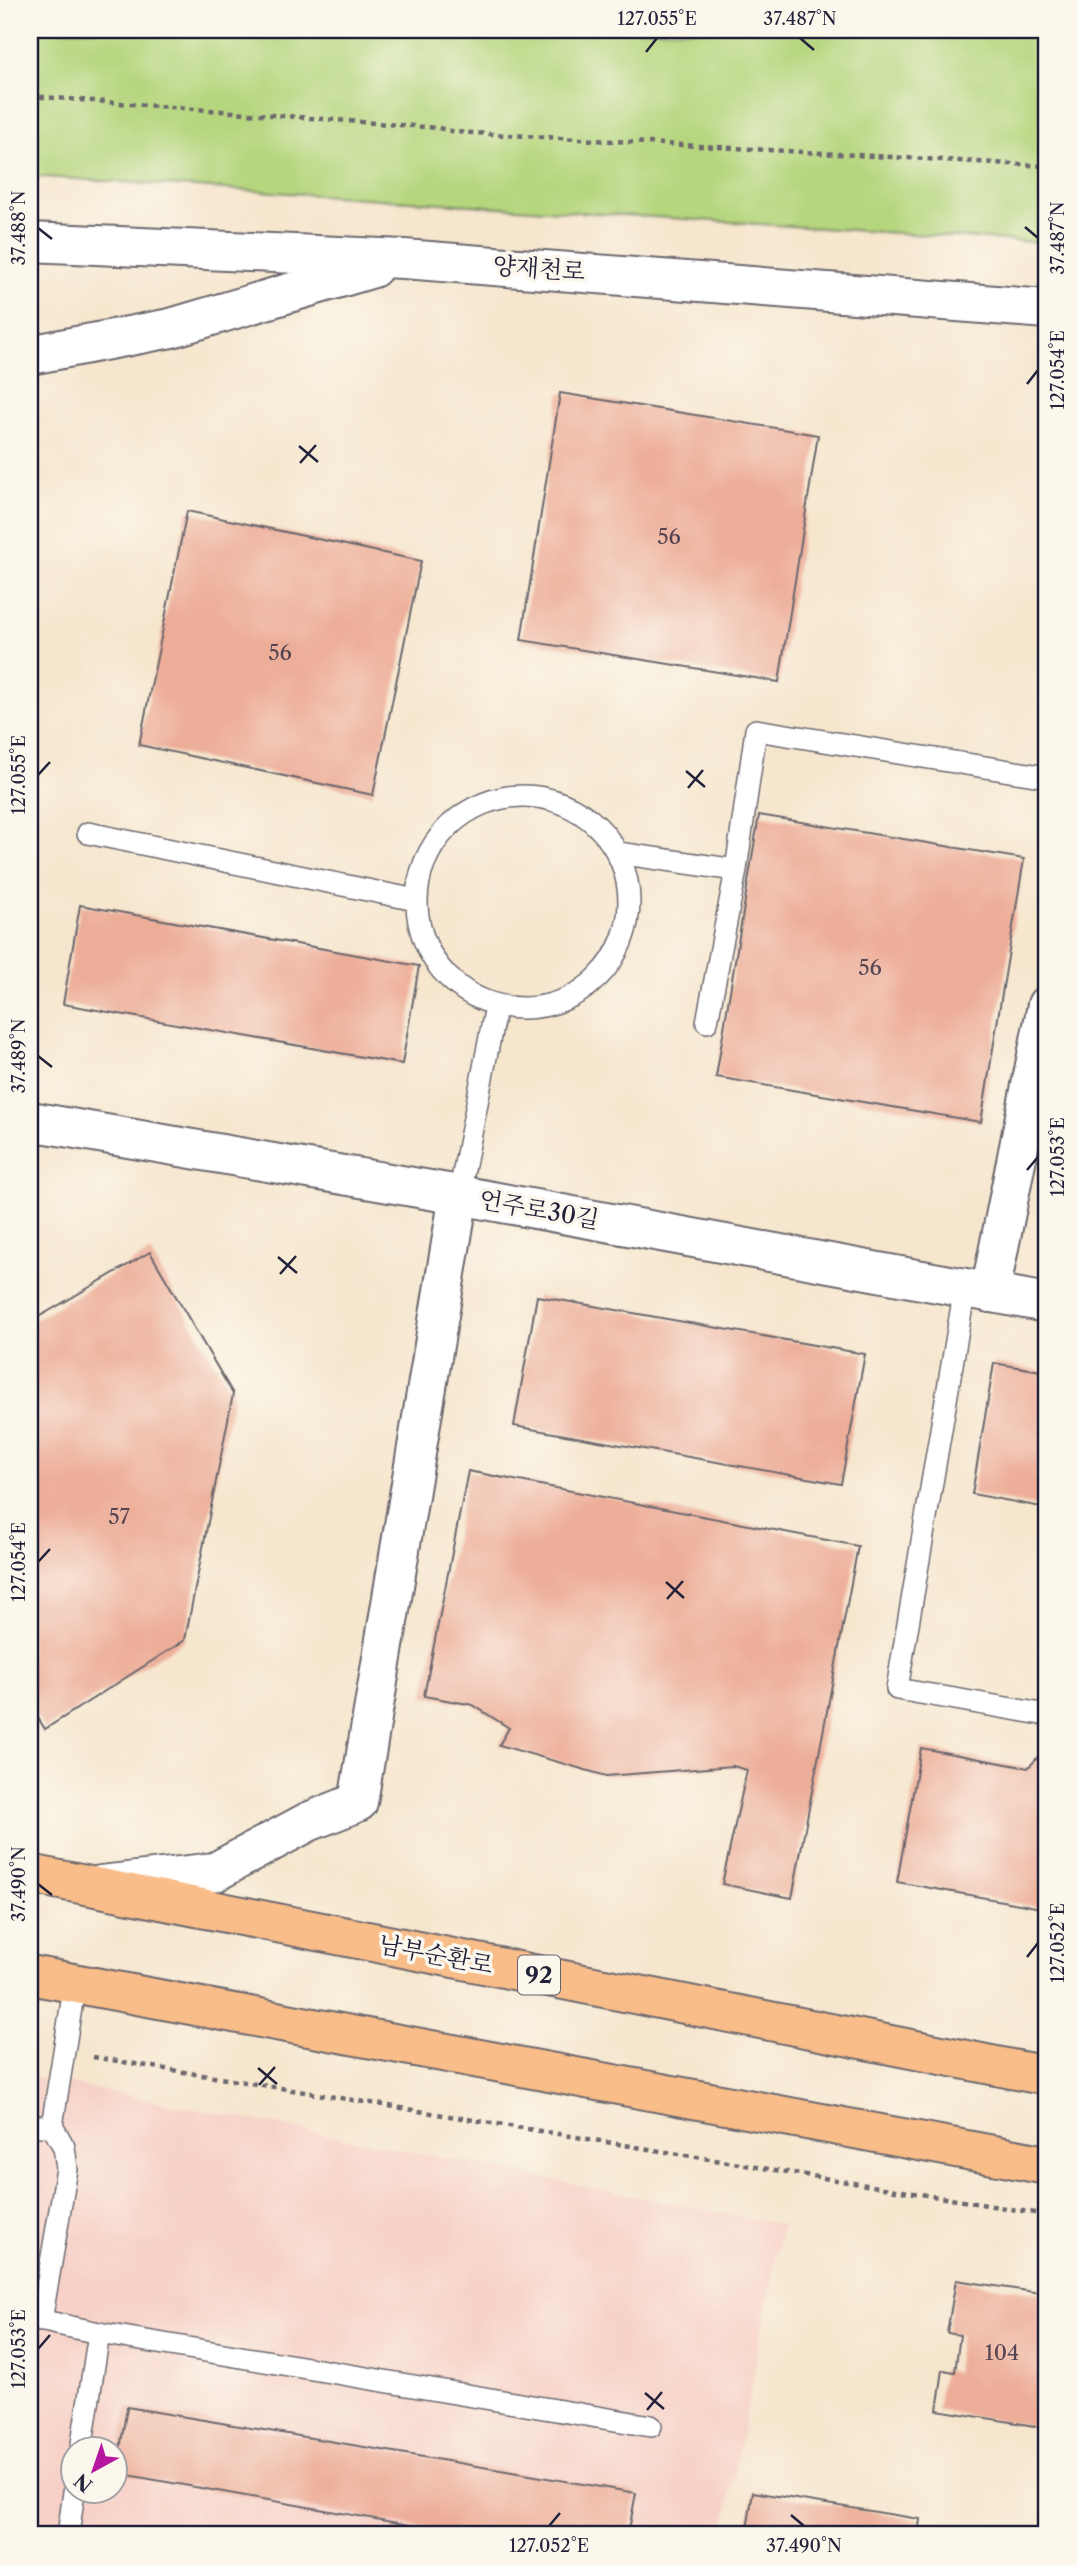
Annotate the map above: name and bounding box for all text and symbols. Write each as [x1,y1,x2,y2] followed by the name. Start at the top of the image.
[617,8,697,30] text: 127.055°E
[763,8,837,30] text: 37.487°N
[8,190,30,266] text: 37.488°N
[1047,201,1069,275] text: 37.487°N
[492,251,586,286] street label: 양재천로
[1047,330,1069,410] text: 127.054°E
[657,524,681,549] house number: 56
[268,640,292,665] house number: 56
[8,735,30,815] text: 127.055°E
[858,955,882,980] house number: 56
[8,1018,30,1094] text: 37.489°N
[1047,1117,1069,1197] text: 127.053°E
[477,1185,601,1234] street label: 언주로30길
[108,1504,131,1529] house number: 57
[8,1522,30,1602] text: 127.054°E
[8,1846,30,1922] text: 37.490°N
[1047,1903,1069,1983] text: 127.052°E
[376,1929,496,1980] street label: 남부순환로
[518,1956,560,1994] road number: 92
[8,2309,30,2389] text: 127.053°E
[985,2340,1019,2365] house number: 104
[60,2436,130,2506] north arrow
[70,2469,97,2497] text: N
[509,2535,589,2557] text: 127.052°E
[766,2535,842,2557] text: 37.490°N

